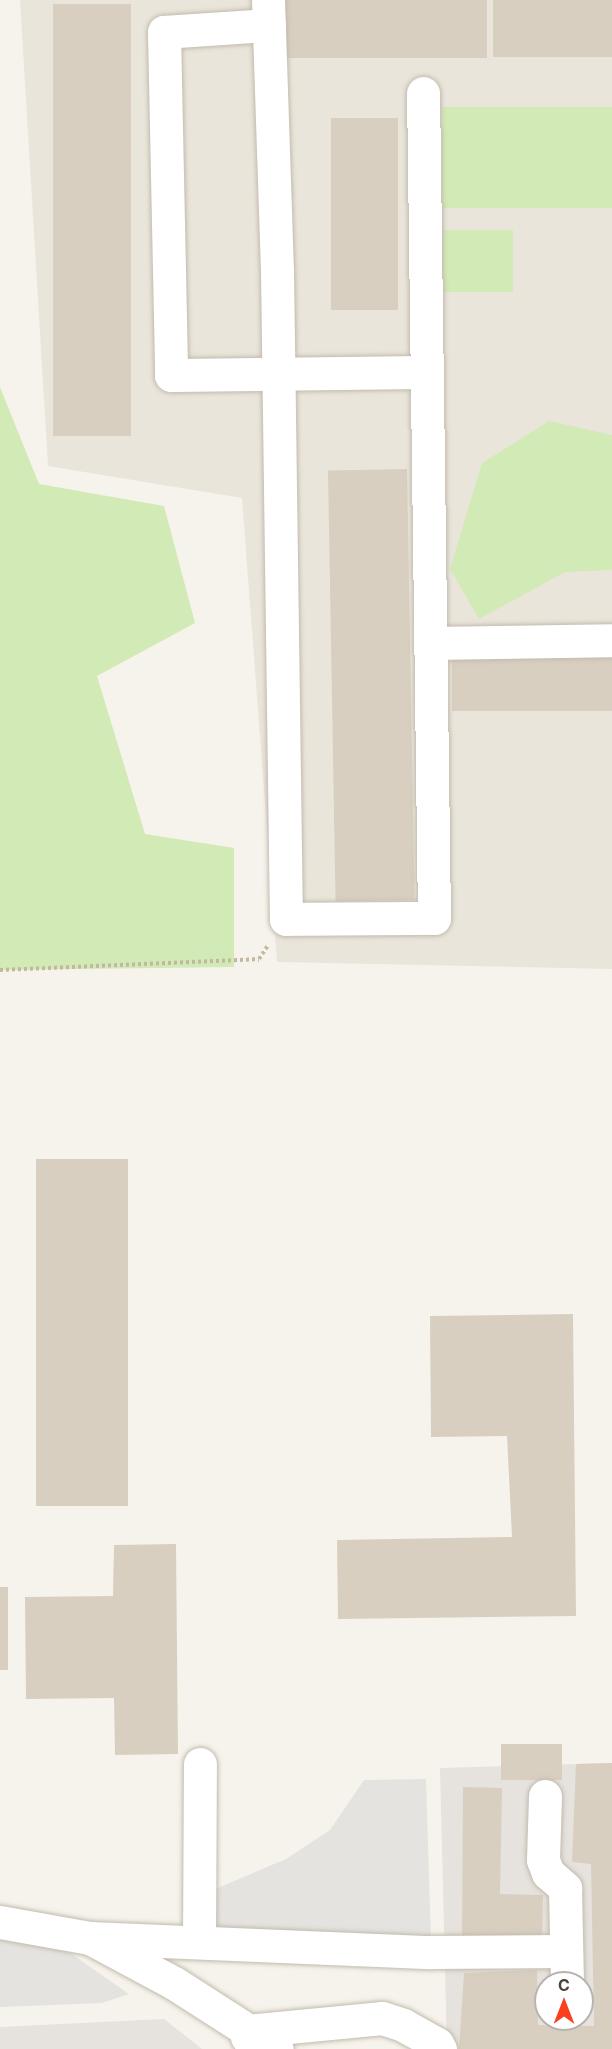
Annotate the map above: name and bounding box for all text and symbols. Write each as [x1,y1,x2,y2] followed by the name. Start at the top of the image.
[534,1971,594,2031] north arrow
[558,1975,570,1995] text: С

